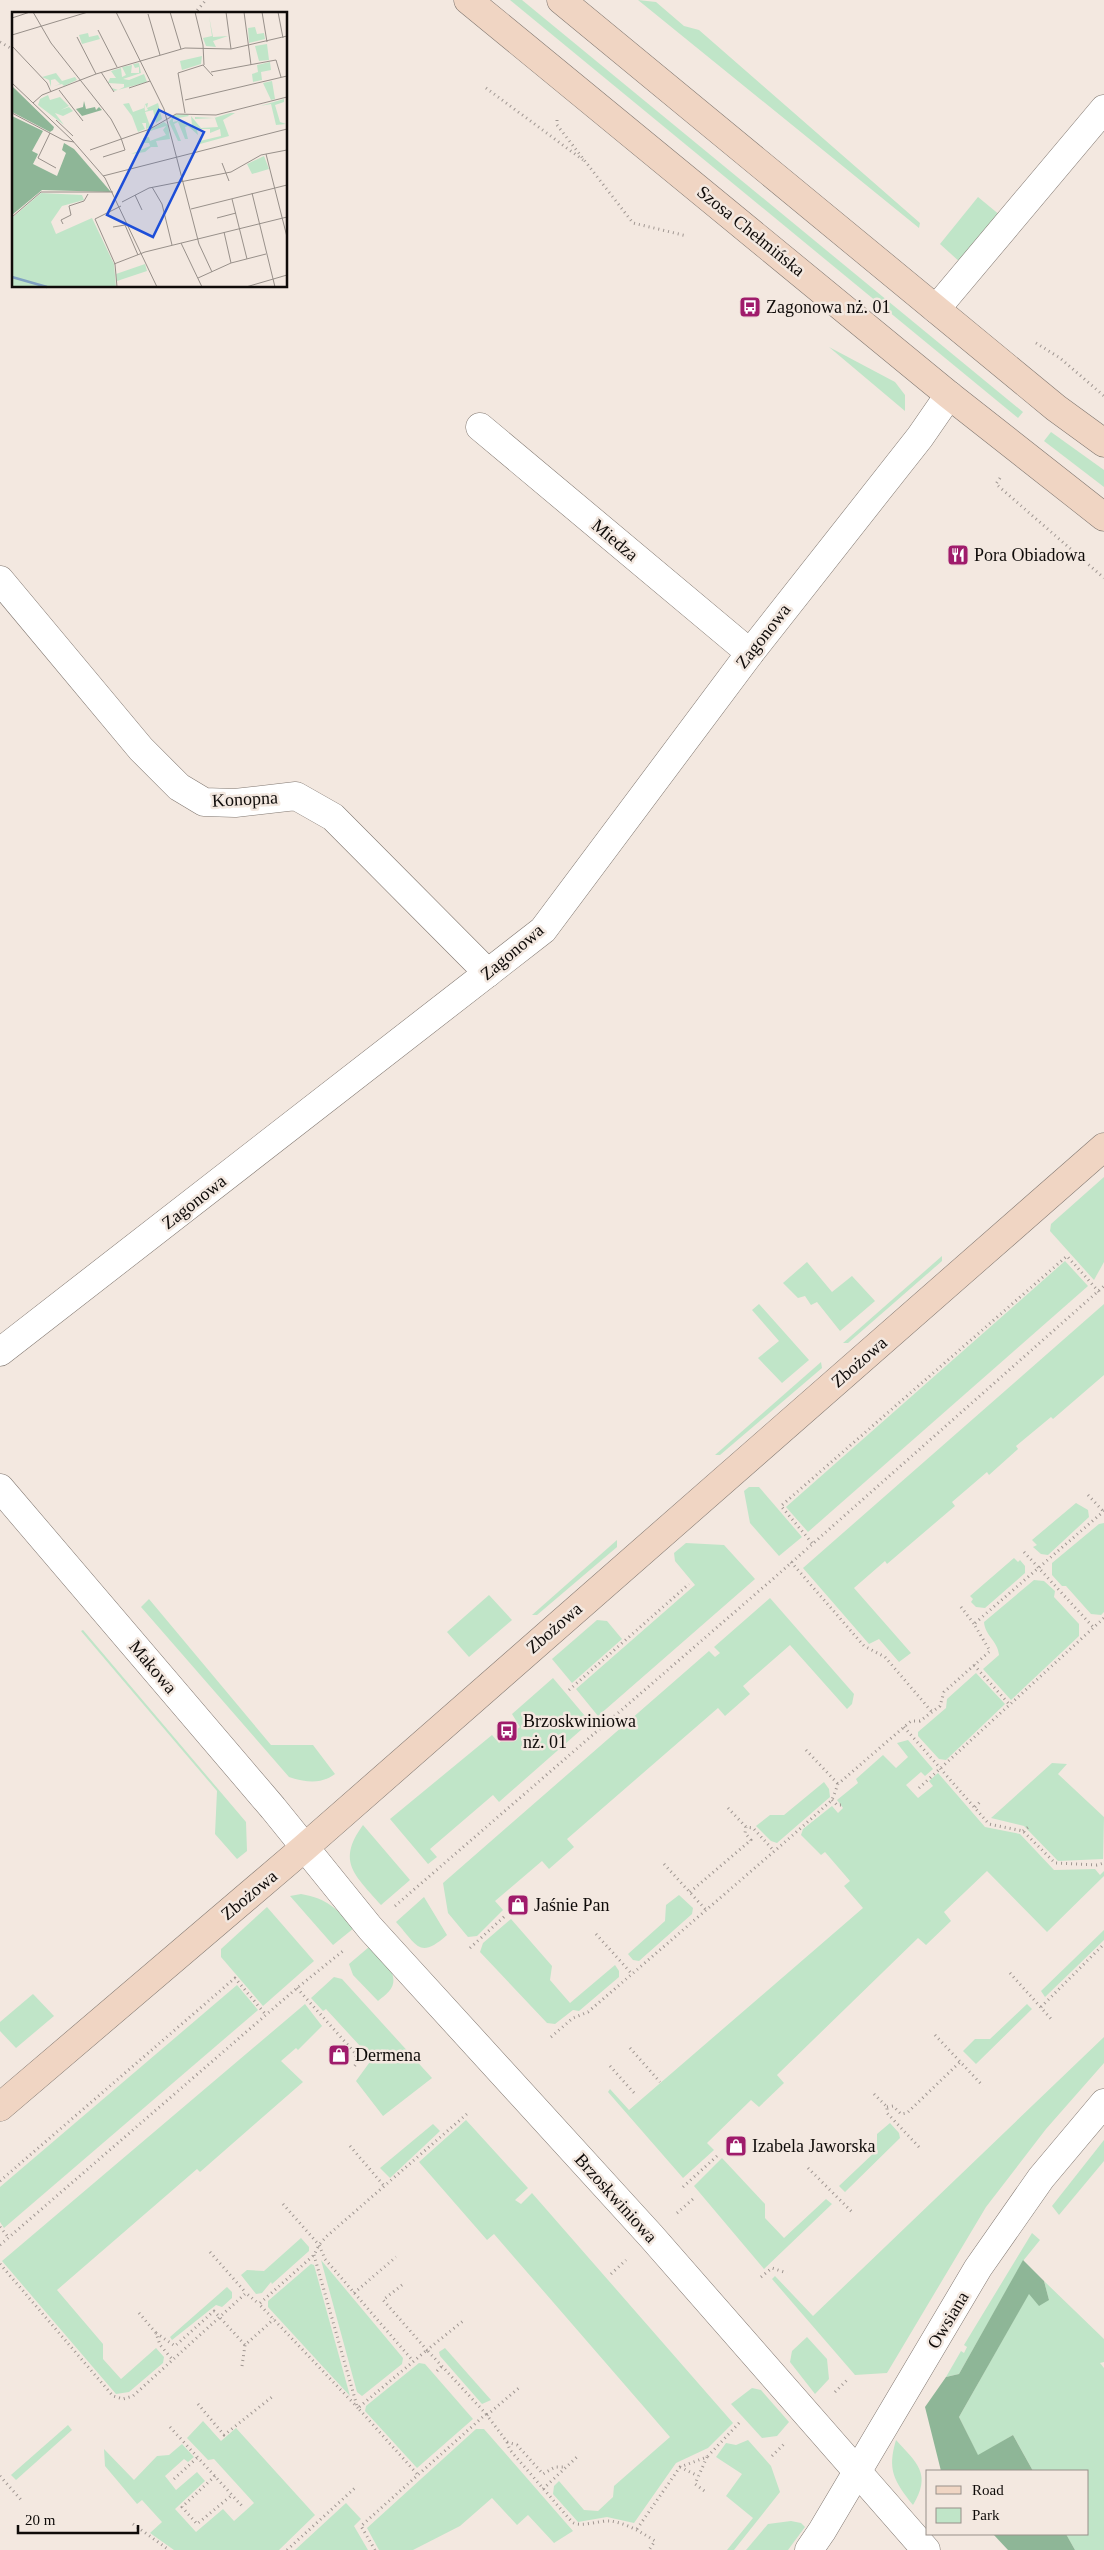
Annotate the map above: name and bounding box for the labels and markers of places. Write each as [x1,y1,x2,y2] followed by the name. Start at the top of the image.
[738,295,762,319] bus stop icon: Zagonowa nż. 01
[766,297,890,317] place label: Zagonowa nż. 01
[946,543,970,567] restaurant icon: Pora Obiadowa
[974,545,1085,565] place label: Pora Obiadowa
[523,1711,636,1752] place label: Brzoskwiniowa nż. 01
[495,1719,519,1743] bus stop icon: Brzoskwiniowa nż. 01
[506,1893,530,1917] shop icon: Jaśnie Pan
[534,1895,610,1915] place label: Jaśnie Pan
[327,2043,351,2067] shop icon: Dermena
[355,2045,421,2065] place label: Dermena
[724,2134,748,2158] shop icon: Izabela Jaworska
[752,2136,875,2156] place label: Izabela Jaworska

